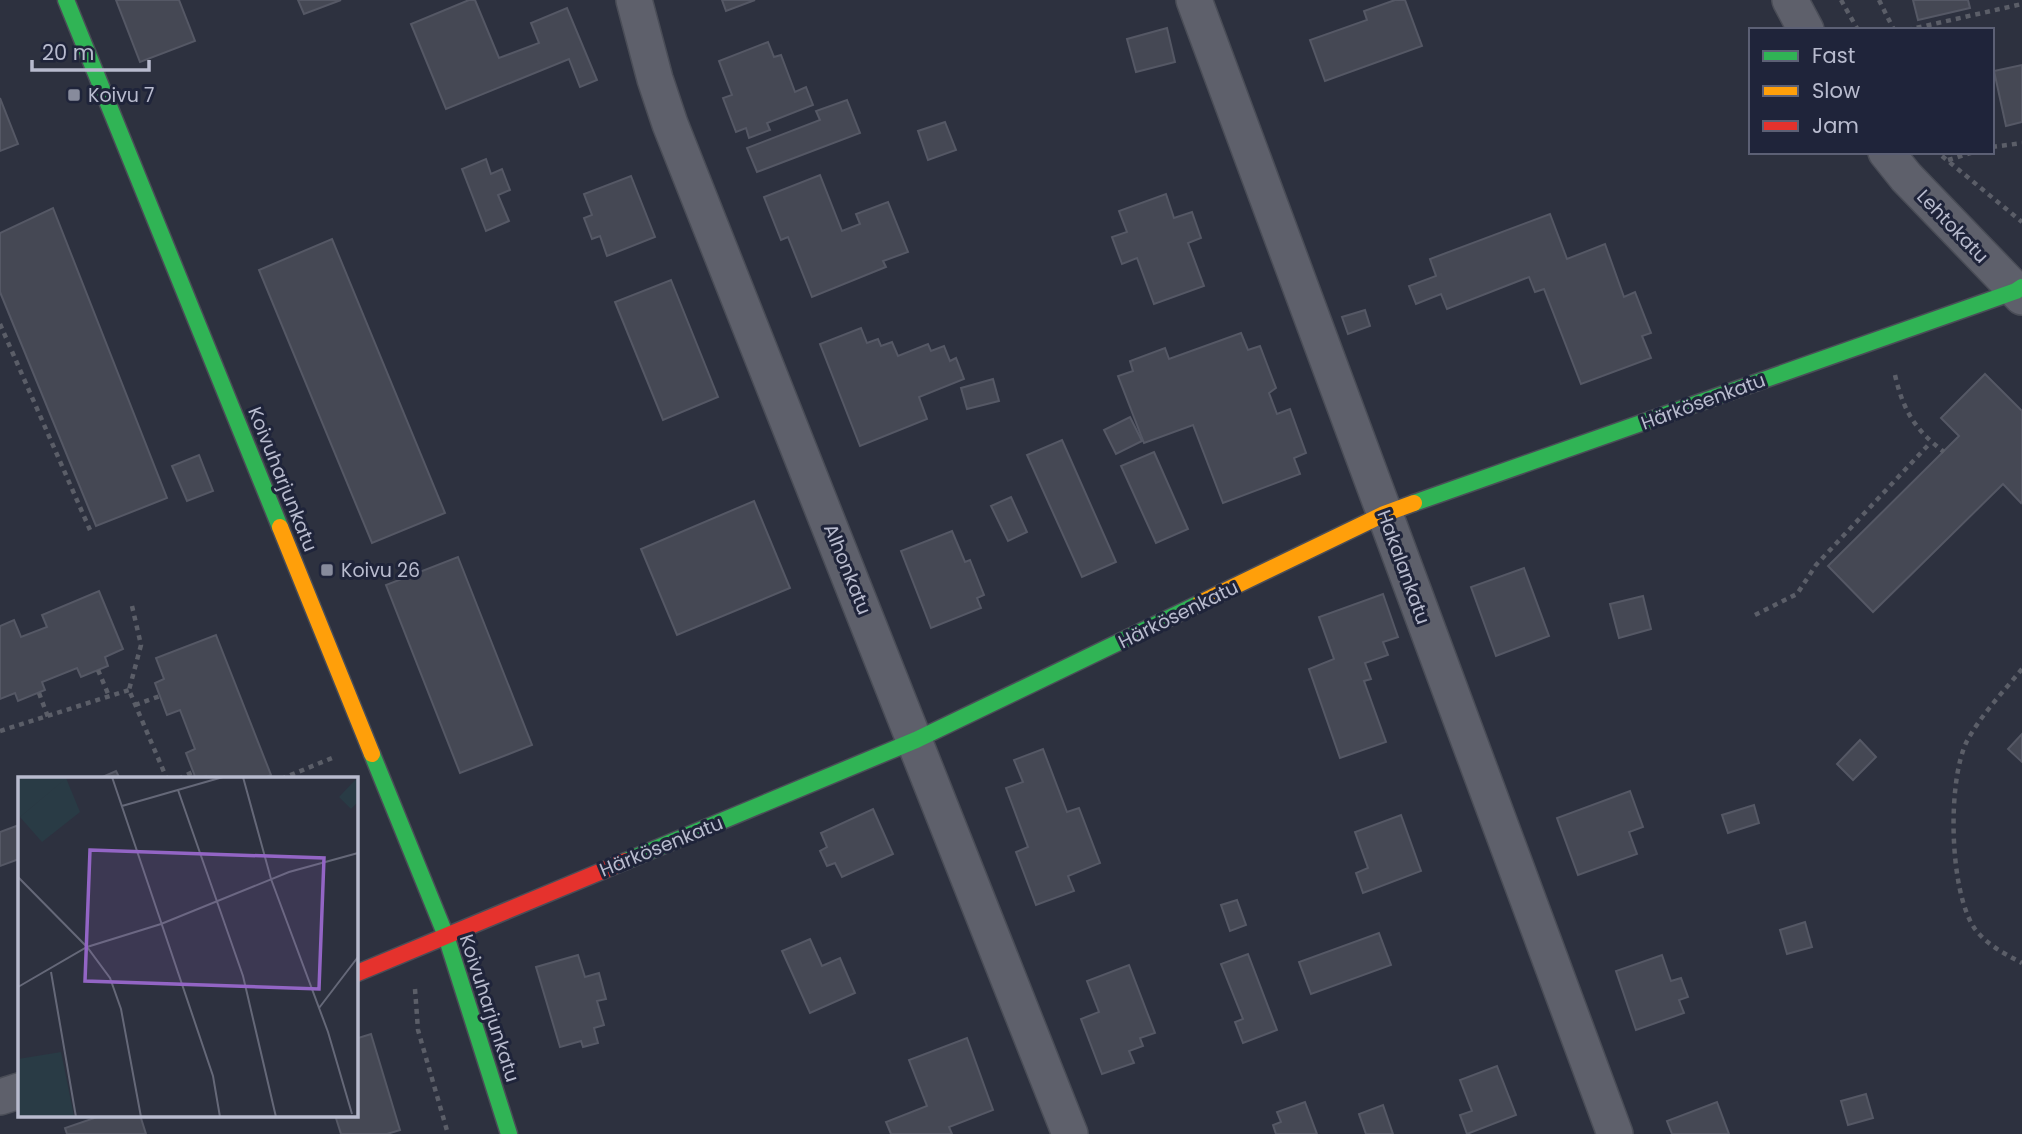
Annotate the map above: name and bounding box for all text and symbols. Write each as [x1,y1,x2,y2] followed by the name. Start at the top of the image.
[32,28,149,72] scale bar
[1749,28,1994,154] legend
[42,38,95,67] text: 20 m
[1812,41,1855,70] text: Fast
[1812,76,1860,105] text: Slow
[88,82,154,109] place label: Koivu 7
[66,87,82,103] marker: Koivu 7
[1812,111,1859,140] text: Jam
[1911,184,1995,269] street label: Lehtokatu
[1637,366,1769,436] street label: Härkösenkatu
[241,403,324,556] street label: Koivuharjunkatu
[1370,506,1437,628] street label: Hakalankatu
[817,520,878,619] street label: Alhonkatu
[341,557,420,584] place label: Koivu 26
[319,562,335,578] marker: Koivu 26
[1114,574,1243,655] street label: Härkösenkatu
[18,777,357,1116] inset map
[596,809,727,883] street label: Härkösenkatu
[453,931,526,1085] street label: Koivuharjunkatu

